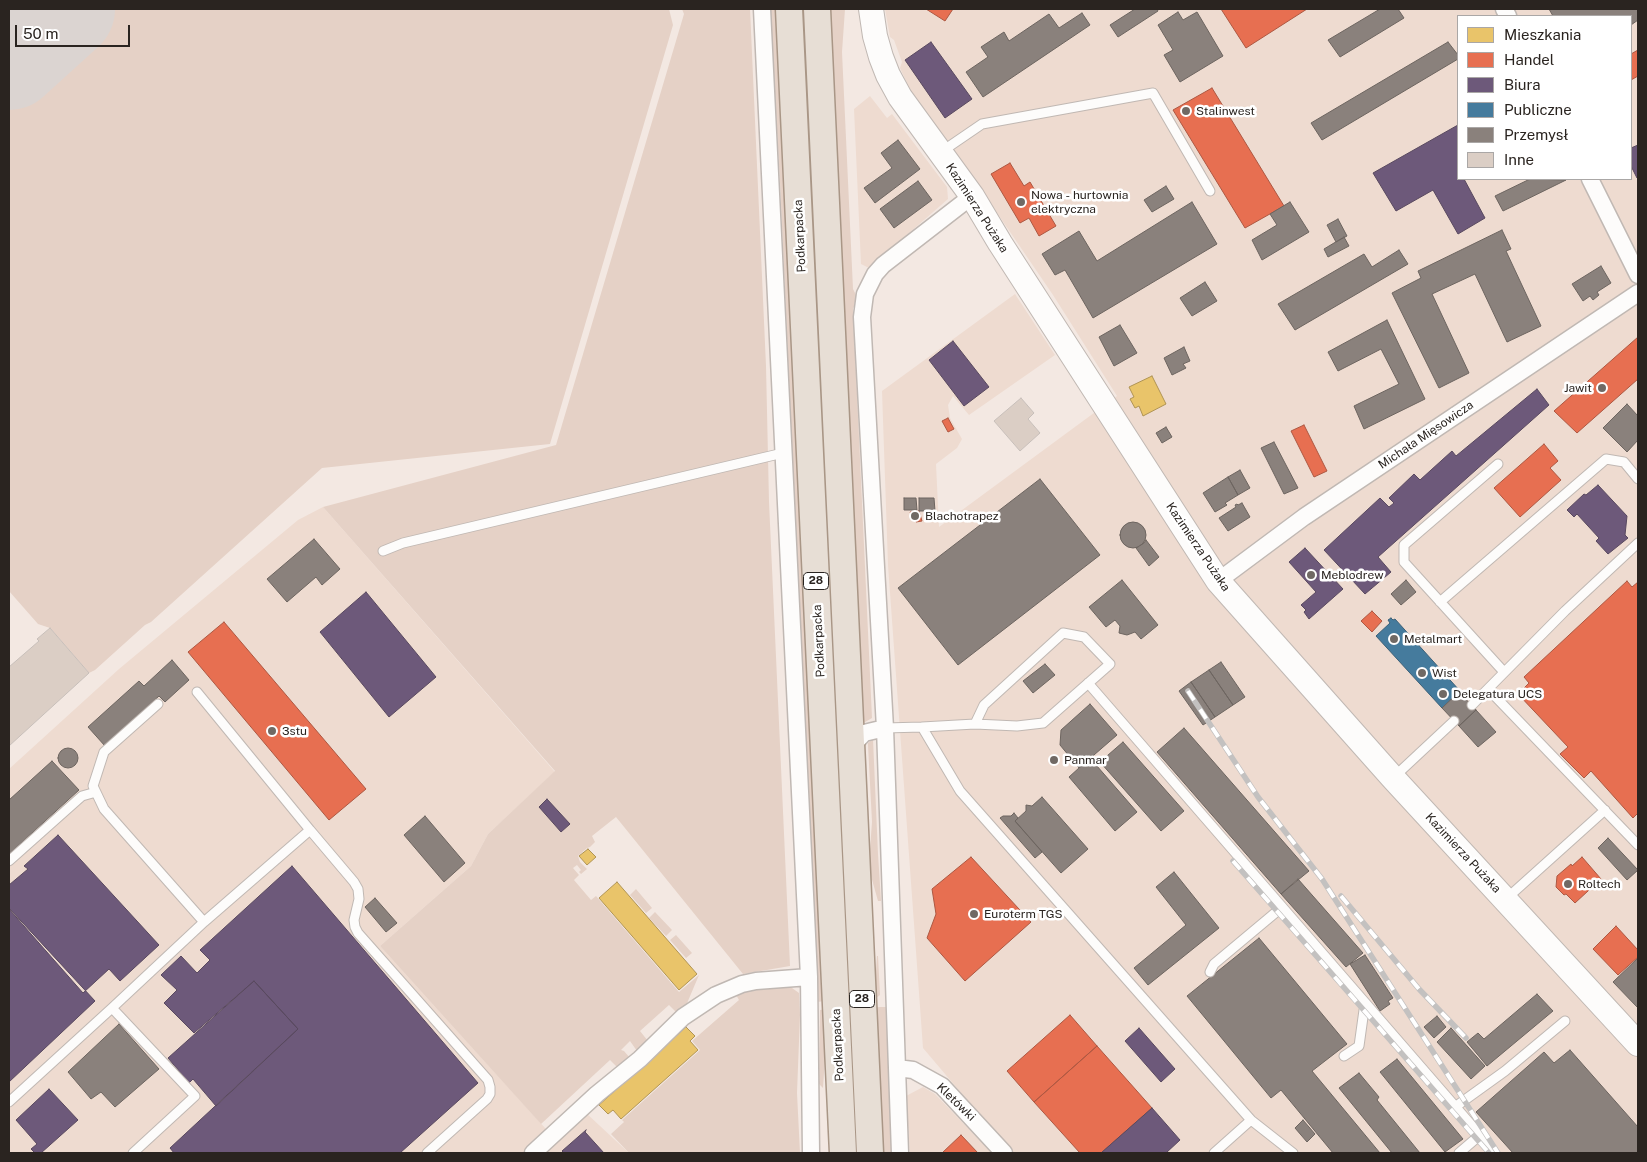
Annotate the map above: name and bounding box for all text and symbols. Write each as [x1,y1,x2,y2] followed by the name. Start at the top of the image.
[18,15,132,47] scale bar
[1457,15,1632,180] legend
[23,25,58,42] text: 50 m
[1504,26,1581,43] text: Mieszkania
[1504,51,1554,68] text: Handel
[1504,76,1540,93] text: Biura
[1504,101,1572,118] text: Publiczne
[1196,104,1255,118] place label: Stalinwest
[1180,105,1192,117] marker: Stalinwest
[1504,126,1569,143] text: Przemysł
[1504,151,1534,168] text: Inne
[943,160,1011,256] street label: Kazimierza Pużaka
[1031,188,1128,216] place label: Nowa - hurtownia elektryczna
[1015,196,1027,208] marker: Nowa - hurtownia elektryczna
[791,199,809,273] street label: Podkarpacka
[1564,381,1592,395] place label: Jawit
[1596,382,1608,394] marker: Jawit
[1376,398,1476,472] street label: Michała Mięsowicza
[1163,500,1233,594] street label: Kazimierza Pużaka
[925,509,998,523] place label: Blachotrapez
[909,510,921,522] marker: Blachotrapez
[1321,568,1384,582] place label: Meblodrew
[1305,569,1317,581] marker: Meblodrew
[804,572,828,590] road number: 28
[810,604,828,678] street label: Podkarpacka
[1404,632,1462,646] place label: Metalmart
[1388,633,1400,645] marker: Metalmart
[1432,666,1457,680] place label: Wist
[1416,667,1428,679] marker: Wist
[1453,687,1542,701] place label: Delegatura UCS
[1437,688,1449,700] marker: Delegatura UCS
[282,724,307,738] place label: 3stu
[266,725,278,737] marker: 3stu
[1064,753,1107,767] place label: Panmar
[1048,754,1060,766] marker: Panmar
[1422,810,1504,896] street label: Kazimierza Pużaka
[1578,877,1621,891] place label: Roltech
[1562,878,1574,890] marker: Roltech
[984,907,1063,921] place label: Euroterm TGS
[968,908,980,920] marker: Euroterm TGS
[850,991,874,1008] road number: 28
[829,1008,847,1082] street label: Podkarpacka
[934,1080,978,1124] street label: Kletówki

